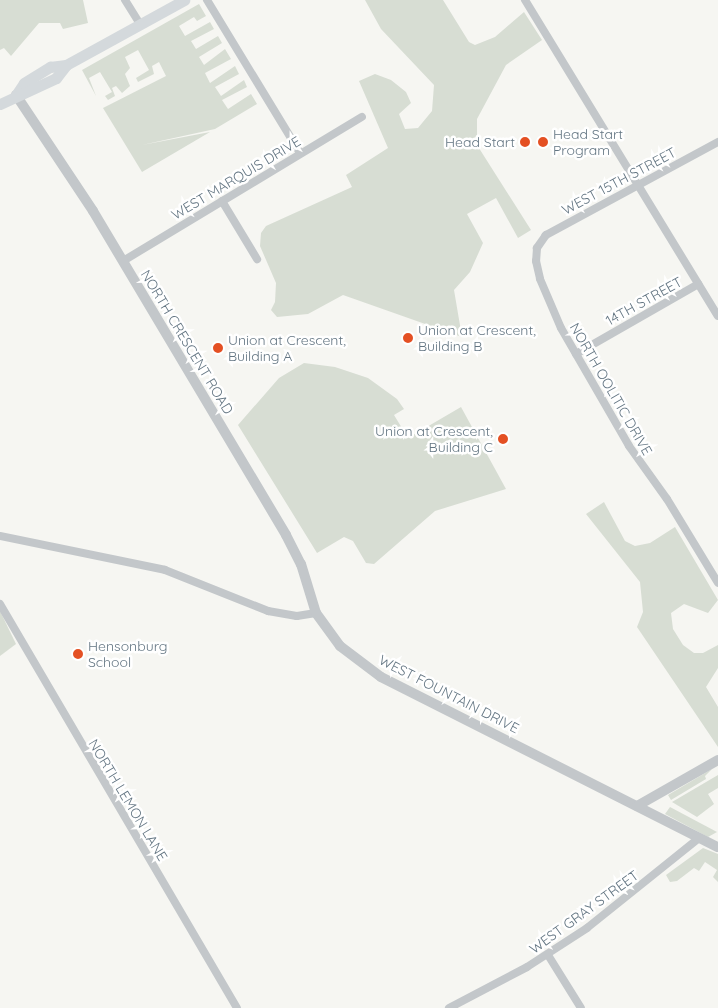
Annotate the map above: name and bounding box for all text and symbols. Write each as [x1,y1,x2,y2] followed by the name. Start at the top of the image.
[553,126,623,158] place label: Head Start Program
[168,133,304,223] street label: WEST MARQUIS DRIVE
[445,134,515,150] place label: Head Start
[519,136,531,148] marker: Head Start
[537,136,549,148] marker: Head Start Program
[559,144,679,218] street label: WEST 15TH STREET
[137,267,237,417] street label: NORTH CRESCENT ROAD
[603,273,685,329] street label: 14TH STREET
[566,320,656,458] street label: NORTH OOLITIC DRIVE
[418,322,536,354] place label: Union at Crescent, Building B
[228,332,346,364] place label: Union at Crescent, Building A
[402,332,414,344] marker: Union at Crescent, Building B
[212,342,224,354] marker: Union at Crescent, Building A
[375,423,493,456] place label: Union at Crescent, Building C
[497,433,509,445] marker: Union at Crescent, Building C
[88,638,168,670] place label: Hensonburg School
[72,648,84,660] marker: Hensonburg School
[376,651,522,737] street label: WEST FOUNTAIN DRIVE
[85,736,171,864] street label: NORTH LEMON LANE
[526,867,642,957] street label: WEST GRAY STREET

